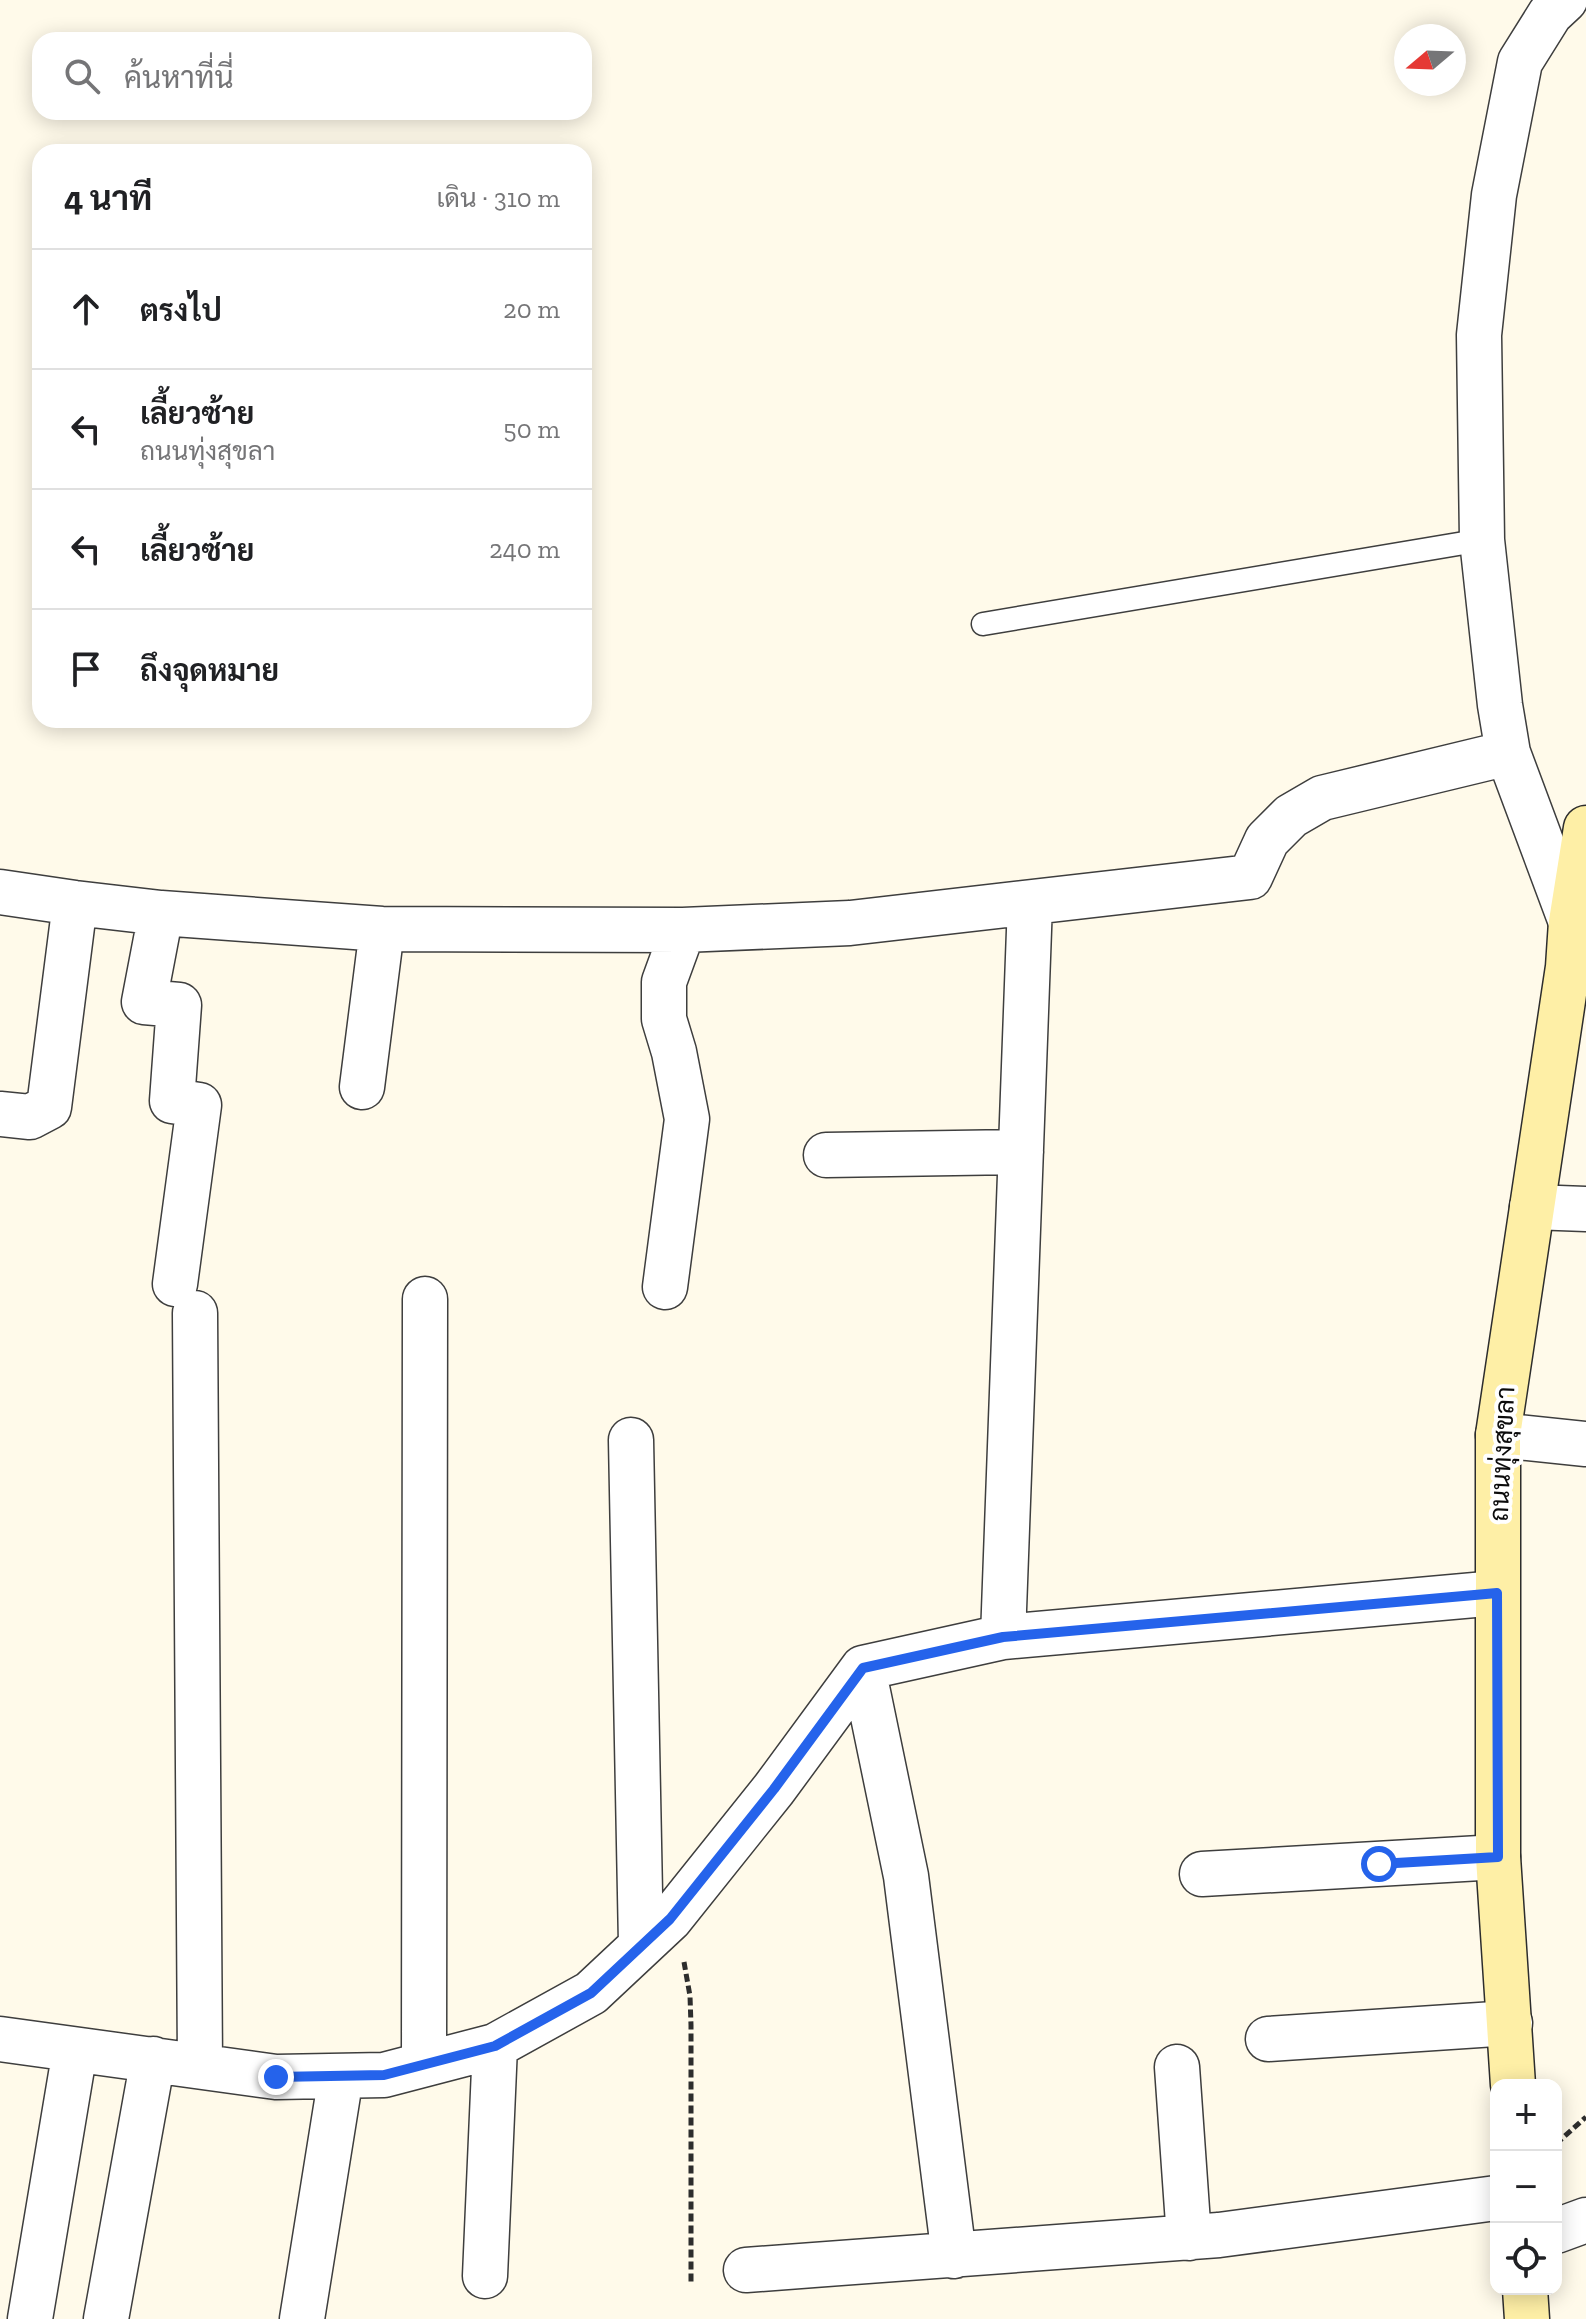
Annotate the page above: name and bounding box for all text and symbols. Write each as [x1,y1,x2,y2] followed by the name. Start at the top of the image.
[1394,24,1466,96] north arrow
[32,32,592,120] search box
[60,54,104,98] icon: search
[124,60,234,96] text: ค้นหาที่นี่
[64,178,152,219] text: 4 นาที
[436,182,560,214] text: เดิน · 310 m
[64,287,108,331] icon: ahead
[140,293,222,329] text: ตรงไป
[503,293,560,325] text: 20 m
[140,396,254,432] text: เลี้ยวซ้าย
[64,407,108,451] icon: left
[503,413,560,445] text: 50 m
[140,435,275,467] text: ถนนทุ่งสุขลา
[64,527,108,571] icon: left
[140,533,254,569] text: เลี้ยวซ้าย
[489,533,560,565] text: 240 m
[64,647,108,691] icon: arrive
[140,653,279,689] text: ถึงจุดหมาย
[1482,1386,1524,1523] street label: ถนนทุ่งสุขลา
[1361,1846,1397,1882] route start
[258,2059,294,2095] route end
[1490,2079,1562,2295] map controls
[1490,2079,1562,2151] button: +
[1490,2151,1562,2223] button: −
[1490,2223,1562,2295] button: locate

